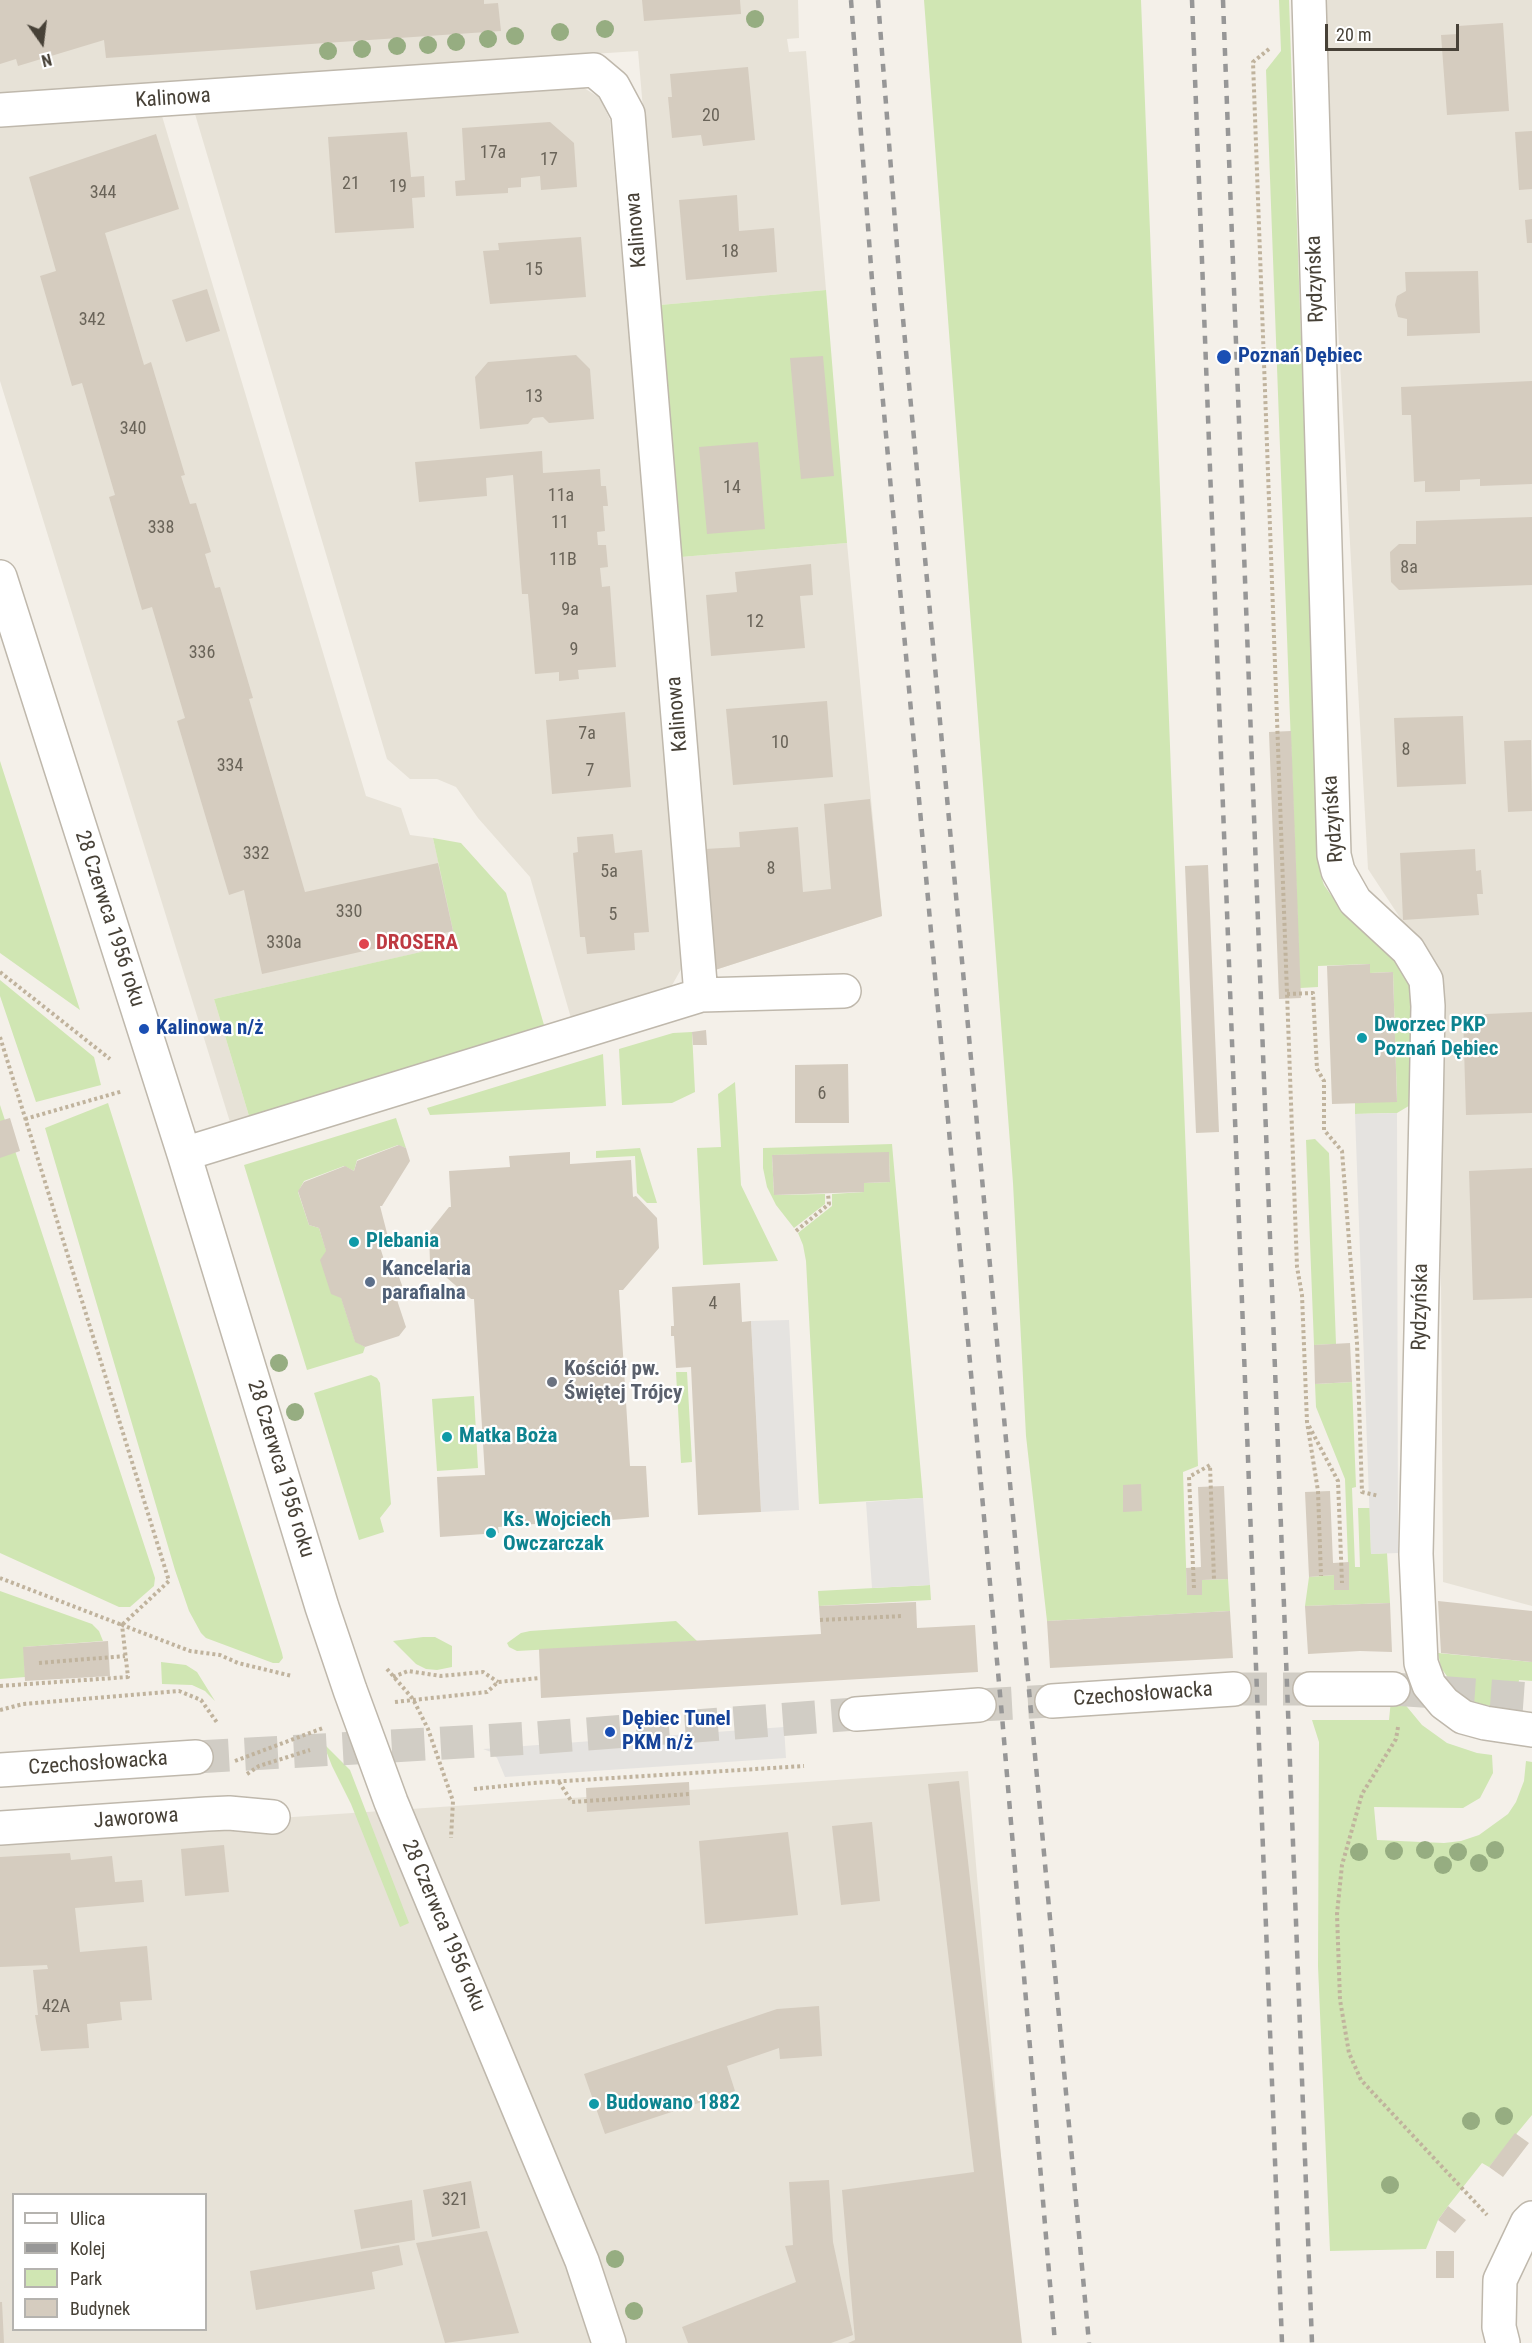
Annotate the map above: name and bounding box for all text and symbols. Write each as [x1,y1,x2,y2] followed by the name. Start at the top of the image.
[12,12,72,72] north arrow
[1328,12,1462,50] scale bar
[1336,24,1371,45] text: 20 m
[39,50,54,70] text: N
[134,84,212,114] street label: Kalinowa
[702,105,720,127] house number: 20
[480,142,506,164] house number: 17a
[540,149,558,171] house number: 17
[342,173,360,195] house number: 21
[389,176,407,198] house number: 19
[90,182,116,204] house number: 344
[621,191,653,269] street label: Kalinowa
[1302,235,1330,323] street label: Rydzyńska
[721,241,739,263] house number: 18
[525,259,543,281] house number: 15
[79,309,105,331] house number: 342
[1238,344,1362,370] place label: Poznań Dębiec
[1215,348,1233,366] marker: Poznań Dębiec
[525,386,543,408] house number: 13
[120,418,146,440] house number: 340
[723,477,741,499] house number: 14
[548,485,574,507] house number: 11a
[551,512,569,534] house number: 11
[148,517,174,539] house number: 338
[549,549,577,571] house number: 11B
[1400,557,1418,579] house number: 8a
[561,599,579,621] house number: 9a
[746,611,764,633] house number: 12
[570,639,578,661] house number: 9
[189,642,215,664] house number: 336
[662,675,694,753] street label: Kalinowa
[578,723,596,745] house number: 7a
[771,732,789,754] house number: 10
[1402,739,1410,761] house number: 8
[217,755,243,777] house number: 334
[586,760,594,782] house number: 7
[1318,775,1350,863] street label: Rydzyńska
[69,828,149,1010] street label: 28 Czerwca 1956 roku
[243,843,269,865] house number: 332
[767,858,775,880] house number: 8
[600,861,618,883] house number: 5a
[336,901,362,923] house number: 330
[609,904,617,926] house number: 5
[376,931,458,957] place label: DROSERA
[266,932,302,954] house number: 330a
[357,937,371,951] marker: DROSERA
[1374,1013,1498,1063] place label: Dworzec PKP Poznań Dębiec
[156,1016,264,1042] place label: Kalinowa n/ż
[137,1022,151,1036] marker: Kalinowa n/ż
[1355,1031,1369,1045] marker: Dworzec PKP Poznań Dębiec
[818,1083,826,1105] house number: 6
[366,1229,439,1255] place label: Plebania
[347,1235,361,1249] marker: Plebania
[382,1257,471,1307] place label: Kancelaria parafialna
[1408,1263,1434,1351] street label: Rydzyńska
[363,1275,377,1289] marker: Kancelaria parafialna
[709,1293,717,1315] house number: 4
[564,1357,682,1407] place label: Kościół pw. Świętej Trójcy
[545,1375,559,1389] marker: Kościół pw. Świętej Trójcy
[241,1377,319,1561] street label: 28 Czerwca 1956 roku
[459,1424,557,1450] place label: Matka Boża
[440,1430,454,1444] marker: Matka Boża
[503,1508,611,1558] place label: Ks. Wojciech Owczarczak
[484,1526,498,1540] marker: Ks. Wojciech Owczarczak
[1073,1678,1213,1712] street label: Czechosłowacka
[622,1707,731,1757] place label: Dębiec Tunel PKM n/ż
[603,1725,617,1739] marker: Dębiec Tunel PKM n/ż
[28,1747,168,1781] street label: Czechosłowacka
[93,1803,179,1835] street label: Jaworowa
[395,1836,491,2016] street label: 28 Czerwca 1956 roku
[42,1996,70,2018] house number: 42A
[606,2091,740,2117] place label: Budowano 1882
[587,2097,601,2111] marker: Budowano 1882
[442,2189,468,2211] house number: 321
[12,2193,207,2331] legend
[70,2208,105,2229] text: Ulica
[70,2238,105,2259] text: Kolej
[70,2268,102,2289] text: Park
[70,2298,130,2319] text: Budynek

